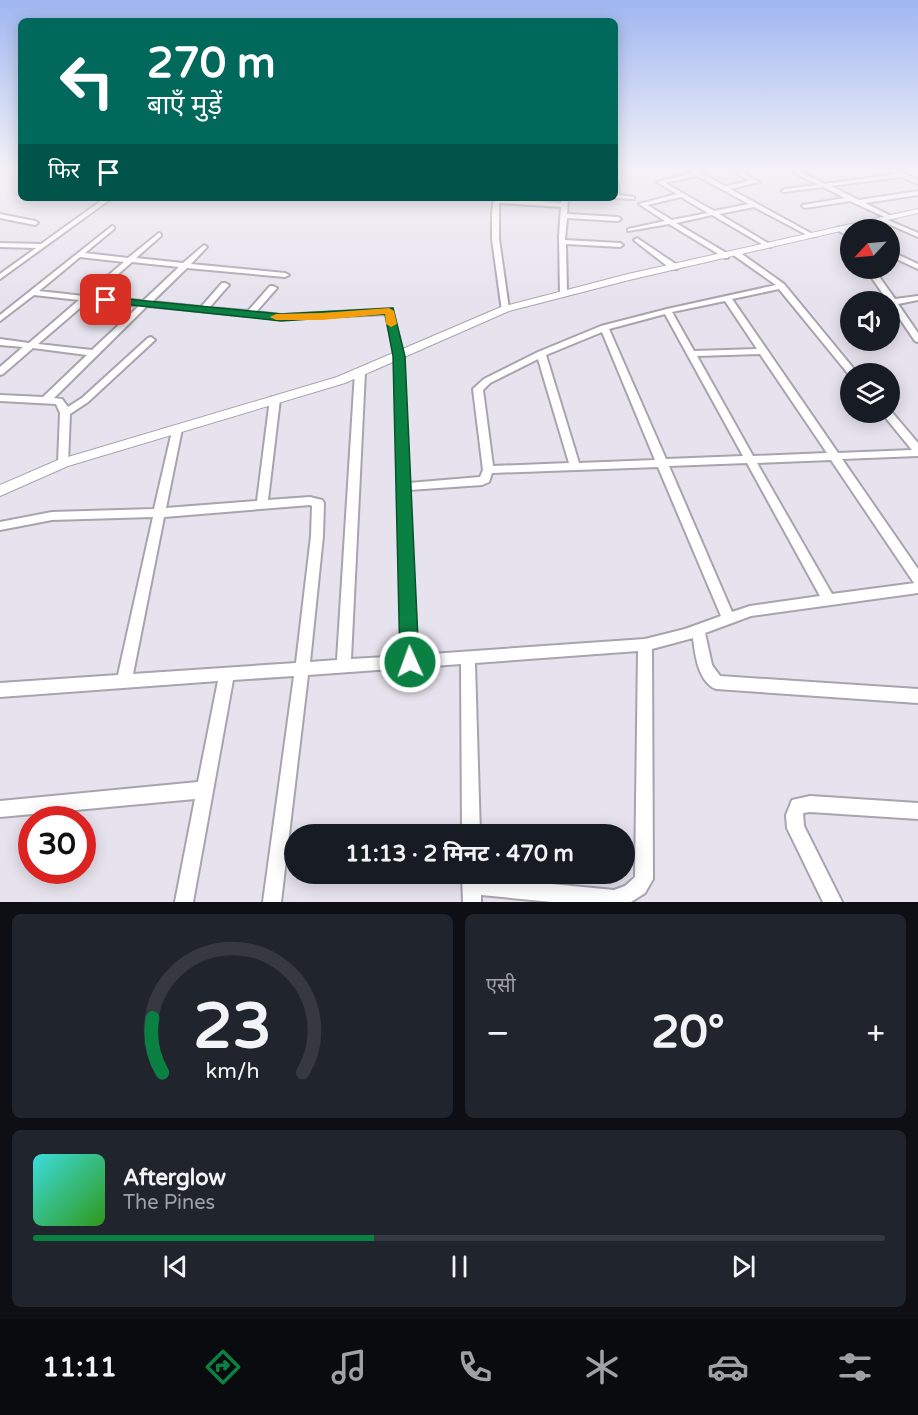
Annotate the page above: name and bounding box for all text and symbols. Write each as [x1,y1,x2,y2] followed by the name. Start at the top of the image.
[147,38,276,89] text: 270 m
[48,42,126,120] icon: left
[147,89,222,122] text: बाएँ मुड़ें
[92,156,125,189] icon: arrive
[48,158,80,184] text: फिर
[840,219,900,279] north arrow
[840,219,900,423] map controls
[80,274,131,325] pin
[89,283,122,316] icon: arrive
[840,291,900,351] button: sound
[840,363,900,423] button: layers
[378,630,442,694] position arrow
[18,806,96,884] speed limit sign: 30
[345,841,574,867] text: 11:13 · 2 मिनट · 470 m
[486,974,516,998] text: एसी
[193,990,272,1065] text: 23
[651,1006,725,1060] text: 20°
[486,1014,510,1053] text: −
[866,1014,885,1053] text: +
[206,1058,259,1084] text: km/h
[123,1165,226,1191] text: Afterglow
[123,1191,215,1215] text: The Pines
[159,1250,192,1283] icon: previous
[443,1250,476,1283] icon: pause
[727,1250,760,1283] icon: next
[202,1346,244,1388] icon: directions
[328,1346,370,1388] icon: music
[454,1346,496,1388] icon: phone
[581,1346,623,1388] icon: climate
[707,1346,749,1388] icon: car
[834,1346,876,1388] icon: filters
[42,1351,117,1384] text: 11:11

